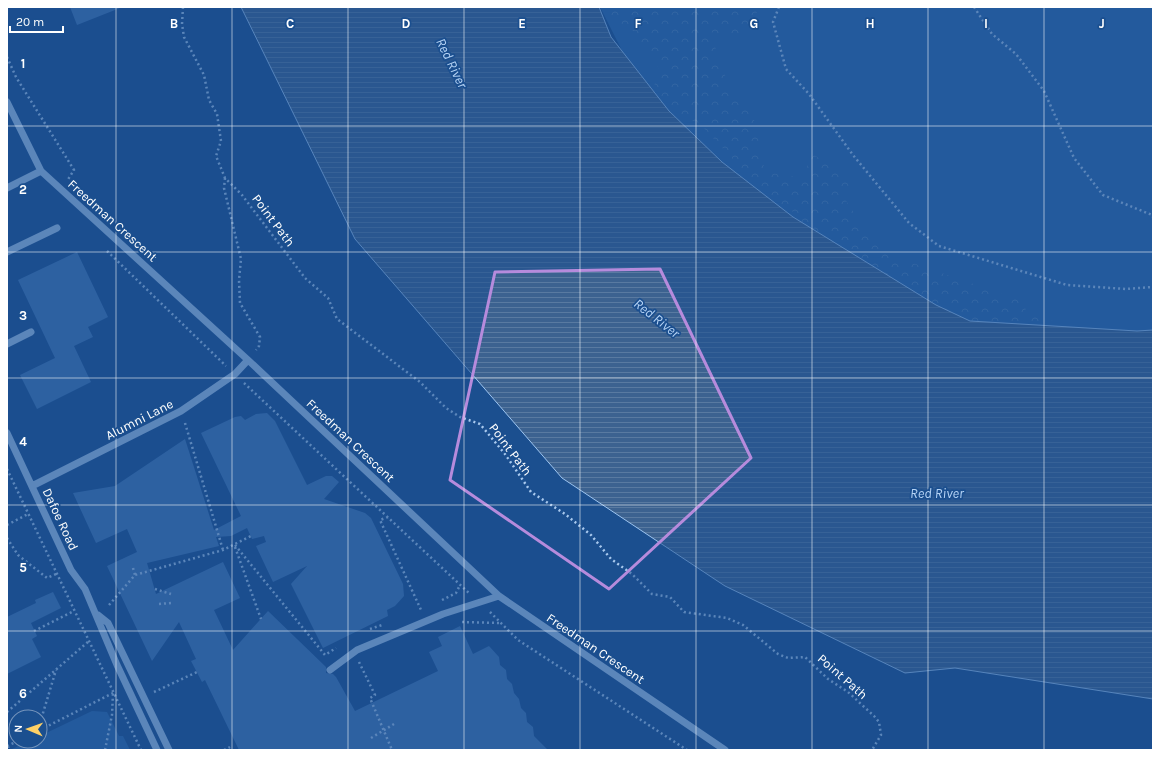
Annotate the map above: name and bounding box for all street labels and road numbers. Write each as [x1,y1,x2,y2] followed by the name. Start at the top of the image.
[65,176,161,265] street label: Freedman Crescent
[249,191,298,249] street label: Point Path
[103,396,176,443] street label: Alumni Lane
[303,396,398,485] street label: Freedman Crescent
[486,420,535,478] street label: Point Path
[40,486,81,553] street label: Dafoe Road
[544,610,648,687] street label: Freedman Crescent
[815,651,871,702] street label: Point Path

